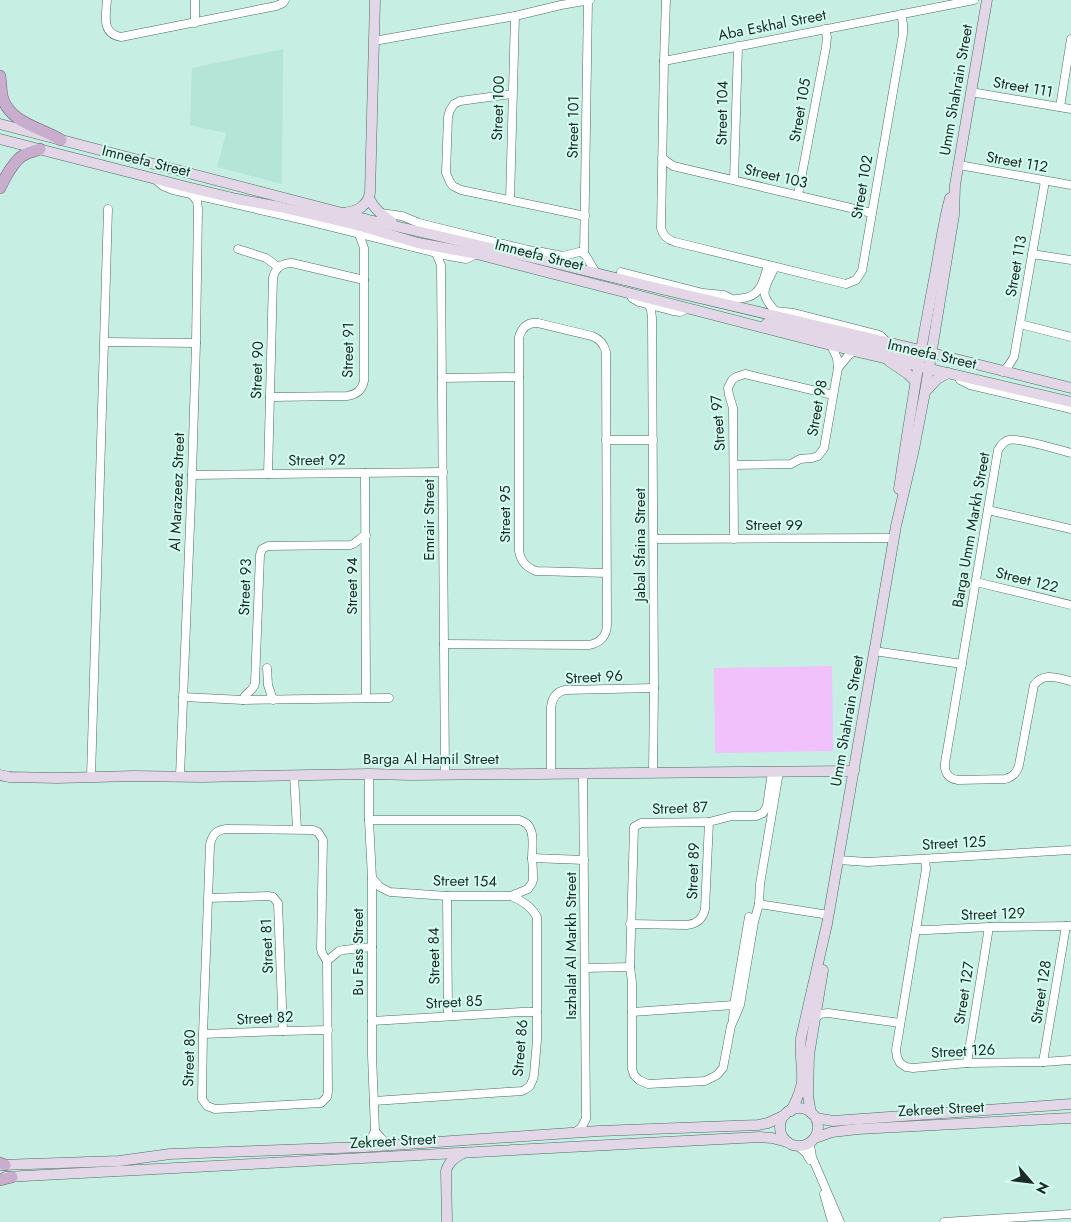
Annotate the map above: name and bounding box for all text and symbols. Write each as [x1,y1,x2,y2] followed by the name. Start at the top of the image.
[716,4,828,46] street label: Aba Eskhal Street
[934,22,978,157] street label: Umm Shahrain Street
[991,71,1055,103] street label: Street 111
[486,75,510,141] street label: Street 100
[784,76,816,144] street label: Street 105
[710,80,734,146] street label: Street 104
[561,95,585,159] street label: Street 101
[99,139,193,183] street label: Imneefa Street
[984,146,1050,178] street label: Street 112
[846,153,878,221] street label: Street 102
[742,158,810,194] street label: Street 103
[492,233,586,277] street label: Imneefa Street
[1000,234,1032,298] street label: Street 113
[337,322,359,378] street label: Street 91
[885,333,979,375] street label: Imneefa Street
[245,341,269,399] street label: Street 90
[801,378,833,438] street label: Street 98
[705,394,731,452] street label: Street 97
[164,432,190,552] street label: Al Marazeez Street
[288,449,346,471] street label: Street 92
[947,450,996,609] street label: Barga Umm Markh Street
[418,479,440,561] street label: Emrair Street
[494,485,516,543] street label: Street 95
[629,488,651,604] street label: Jabal Sfaina Street
[745,514,803,536] street label: Street 99
[341,557,363,615] street label: Street 94
[233,558,257,616] street label: Street 93
[993,562,1061,598] street label: Street 122
[825,653,869,788] street label: Umm Shahrain Street
[565,665,623,689] street label: Street 96
[363,748,499,770] street label: Barga Al Hamil Street
[652,796,709,820] street label: Street 87
[921,830,987,856] street label: Street 125
[681,842,705,900] street label: Street 89
[433,869,498,893] street label: Street 154
[560,872,582,1020] street label: Iszhalat Al Markh Street
[961,902,1025,926] street label: Street 129
[347,908,369,996] street label: Bu Fass Street
[255,918,279,974] street label: Street 81
[422,927,445,985] street label: Street 84
[1025,959,1057,1025] street label: Street 128
[948,960,980,1026] street label: Street 127
[425,990,483,1014] street label: Street 85
[236,1006,294,1030] street label: Street 82
[507,1019,533,1077] street label: Street 86
[177,1029,201,1087] street label: Street 80
[930,1038,996,1064] street label: Street 126
[897,1096,985,1122] street label: Zekreet Street
[349,1128,437,1154] street label: Zekreet Street
[1006,1157,1056,1207] north arrow
[1031,1178,1054,1198] text: N

